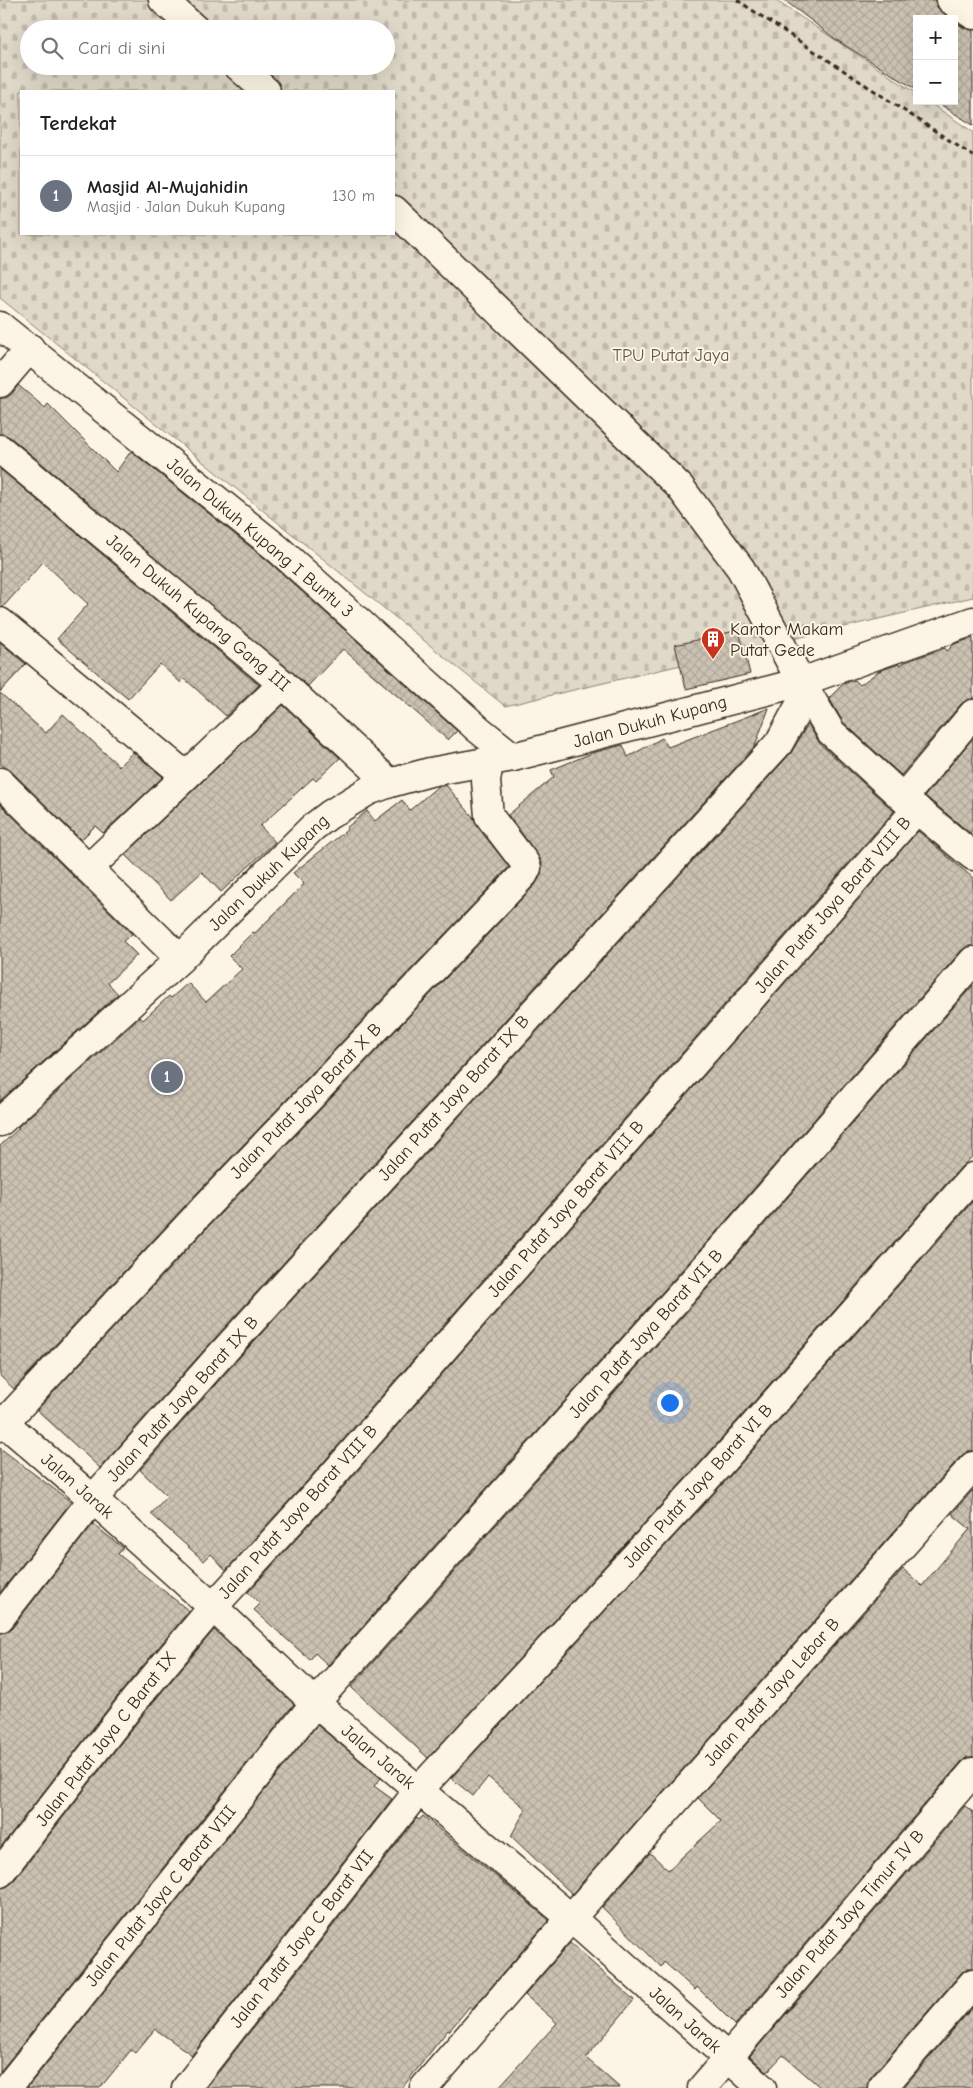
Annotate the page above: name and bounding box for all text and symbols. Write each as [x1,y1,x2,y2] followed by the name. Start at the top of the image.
[913,15,958,105] map controls
[913,15,958,60] button: +
[20,20,395,75] search box
[38,34,66,62] icon: search
[78,37,165,59] text: Cari di sini
[913,60,958,105] button: −
[40,111,116,135] text: Terdekat
[87,176,248,198] text: Masjid Al-Mujahidin
[53,187,59,205] text: 1
[332,187,375,205] text: 130 m
[87,198,286,216] text: Masjid · Jalan Dukuh Kupang
[613,345,729,366] park label: TPU Putat Jaya
[162,454,358,622] street label: Jalan Dukuh Kupang I Buntu 3
[102,530,294,696] street label: Jalan Dukuh Kupang Gang III
[730,619,844,661] place label: Kantor Makam Putat Gede
[700,626,726,660] building icon: Kantor Makam Putat Gede
[571,691,729,753] street label: Jalan Dukuh Kupang
[205,810,333,936] street label: Jalan Dukuh Kupang
[751,812,915,998] street label: Jalan Putat Jaya Barat VIII B
[374,1011,534,1185] street label: Jalan Putat Jaya Barat IX B
[226,1019,386,1183] street label: Jalan Putat Jaya Barat X B
[151,1058,183,1096] pin: 1
[484,1116,648,1302] street label: Jalan Putat Jaya Barat VIII B
[564,1245,728,1423] street label: Jalan Putat Jaya Barat VII B
[103,1312,263,1486] street label: Jalan Putat Jaya Barat IX B
[657,1390,683,1416] your location
[619,1400,777,1572] street label: Jalan Putat Jaya Barat VI B
[214,1420,382,1604] street label: Jalan Putat Jaya Barat VIII B
[37,1449,118,1523] street label: Jalan Jarak
[700,1613,844,1771] street label: Jalan Putat Jaya Lebar B
[31,1648,181,1830] street label: Jalan Putat Jaya C Barat IX
[337,1720,419,1794] street label: Jalan Jarak
[81,1801,241,1991] street label: Jalan Putat Jaya C Barat VIII
[771,1826,929,2002] street label: Jalan Putat Jaya Timur IV B
[226,1846,378,2032] street label: Jalan Putat Jaya C Barat VII
[645,1982,725,2058] street label: Jalan Jarak

